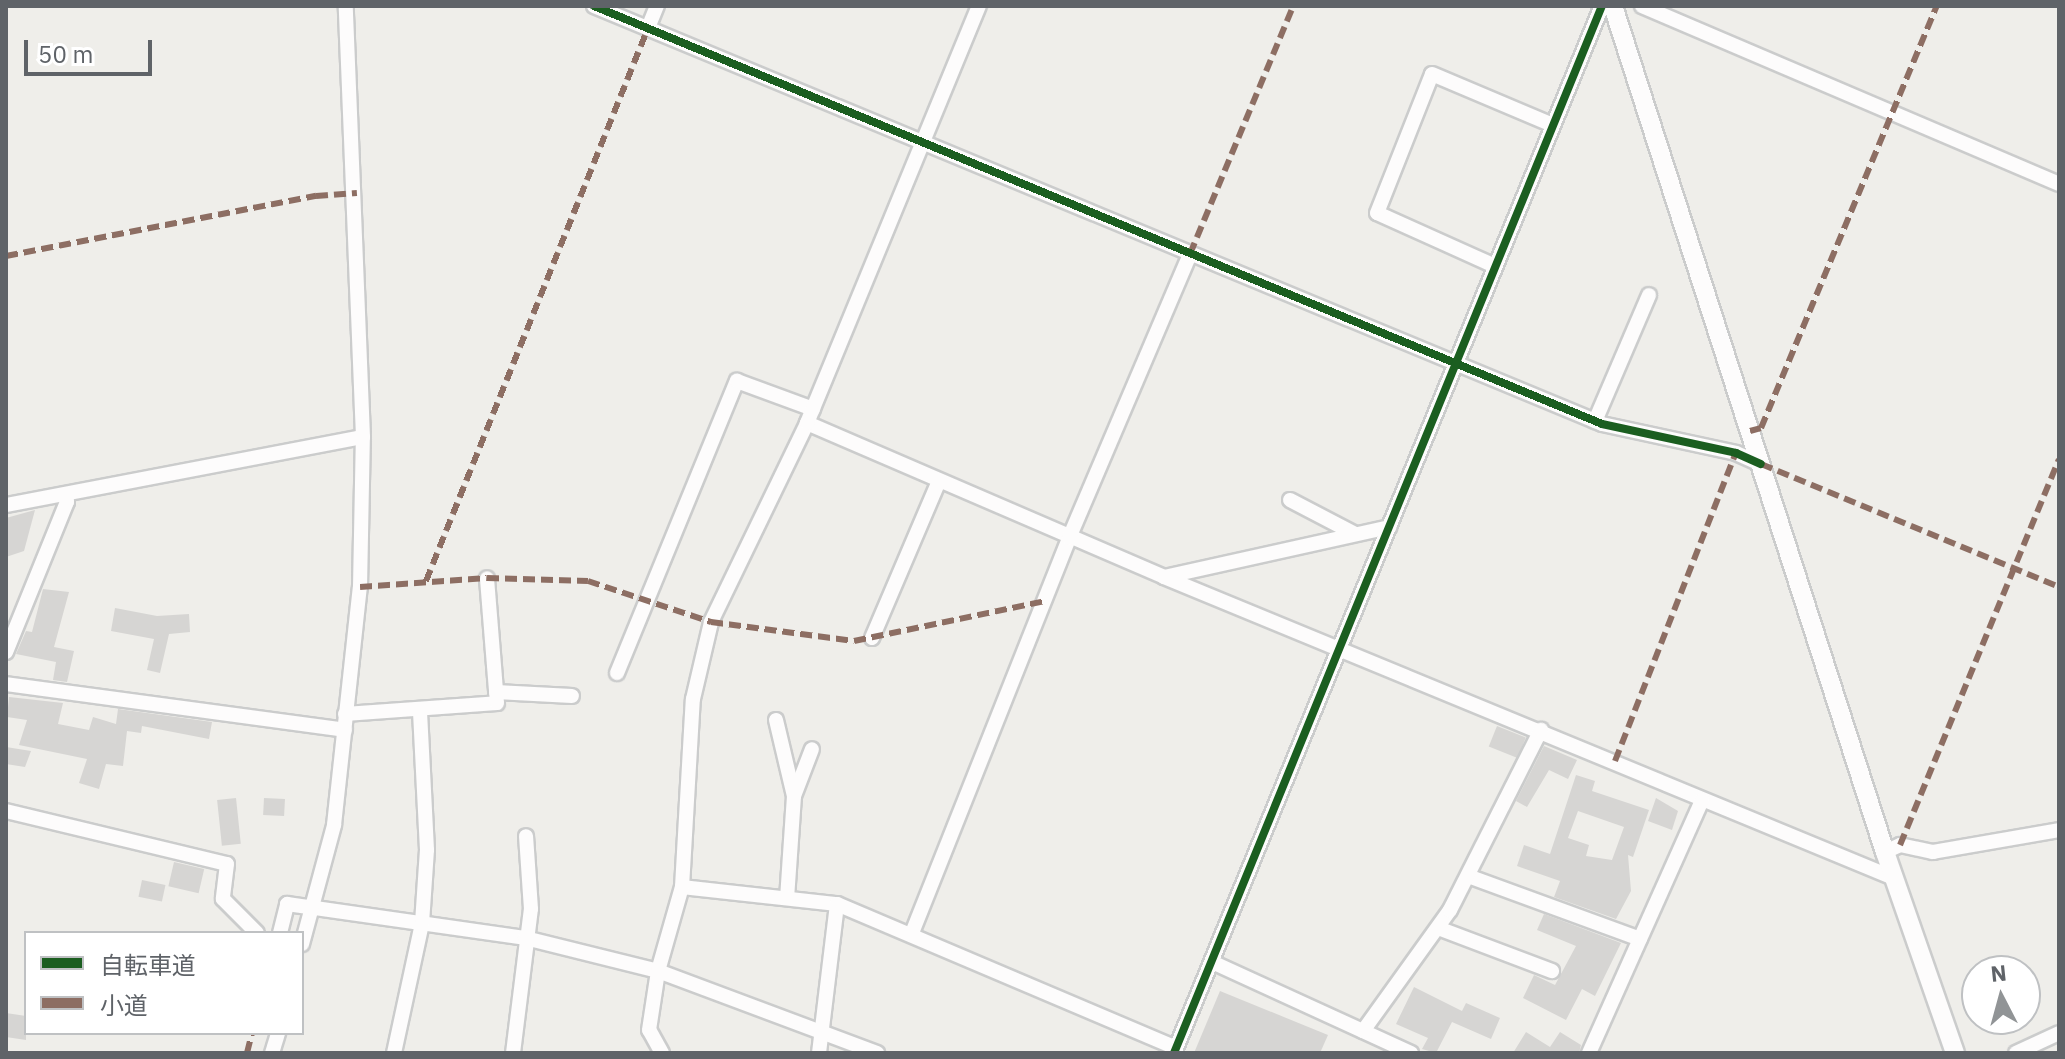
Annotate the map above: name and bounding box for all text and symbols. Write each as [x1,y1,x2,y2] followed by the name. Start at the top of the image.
[28,24,156,74] scale bar
[38,38,93,70] text: 50 m
[24,931,304,1035] legend
[100,949,196,981] text: 自転車道
[1961,955,2041,1035] north arrow
[1989,957,2008,988] text: N
[100,989,148,1021] text: 小道

